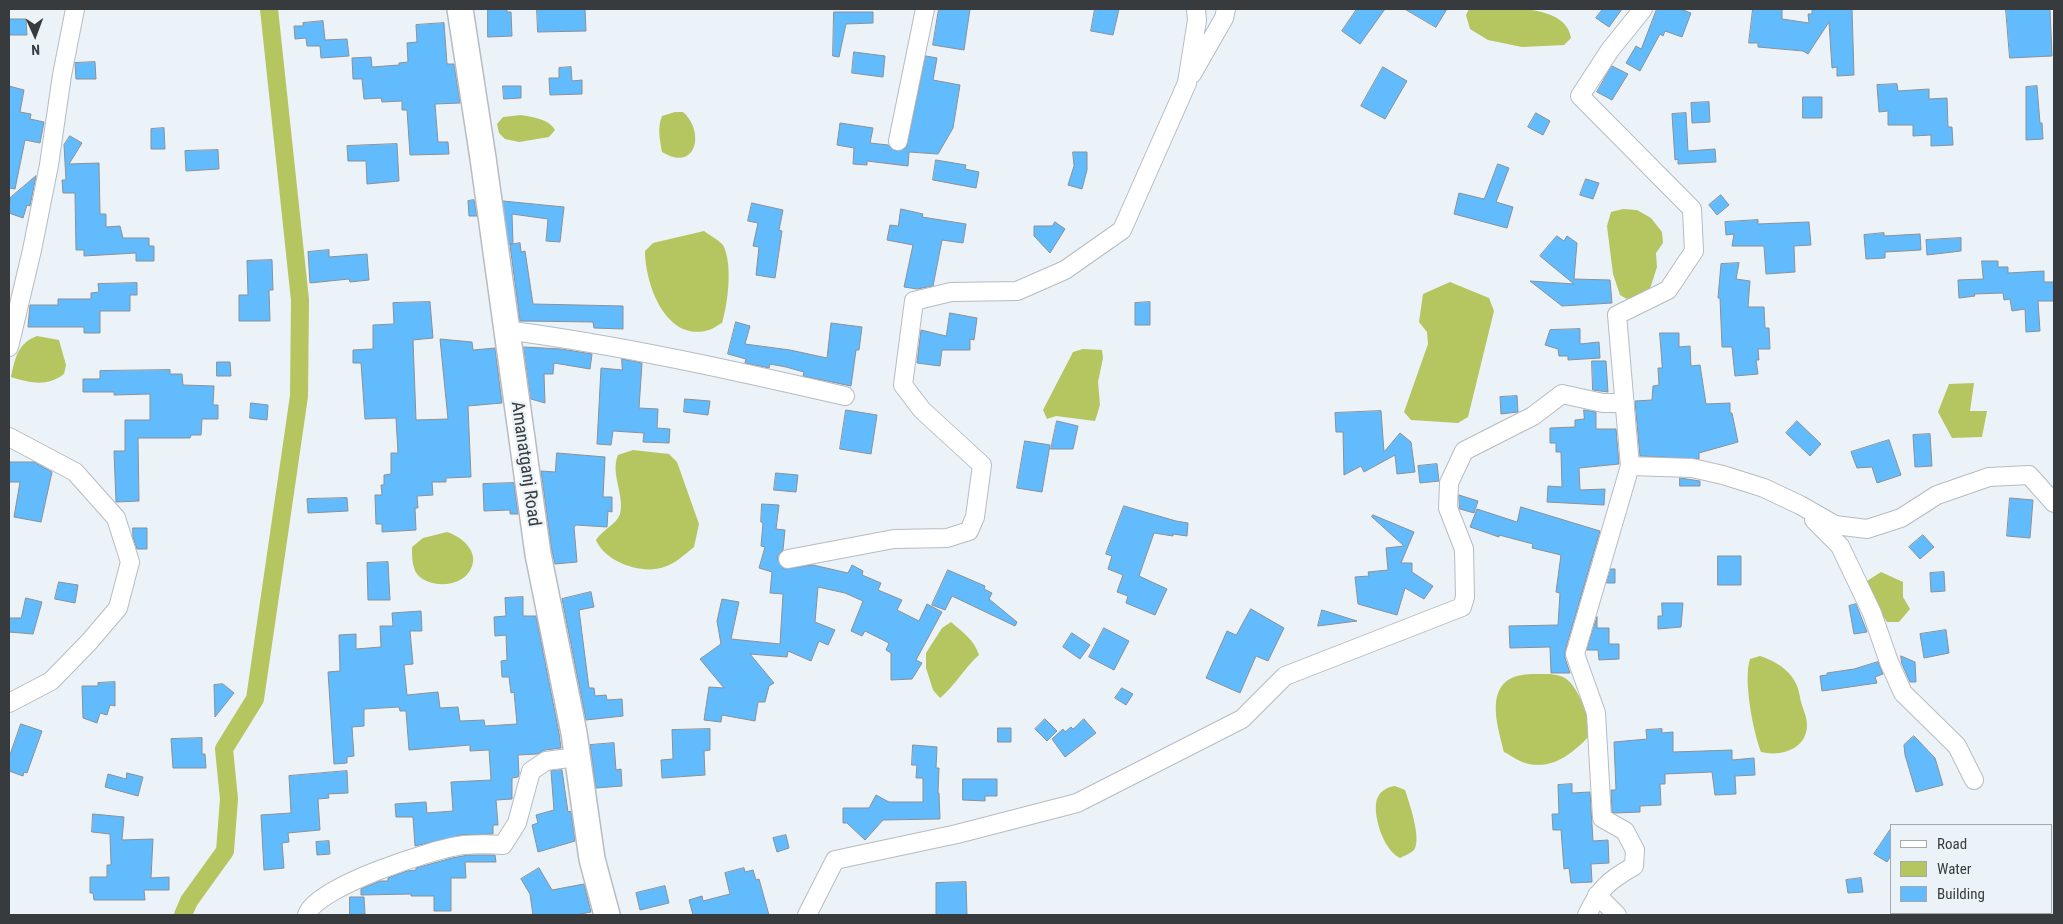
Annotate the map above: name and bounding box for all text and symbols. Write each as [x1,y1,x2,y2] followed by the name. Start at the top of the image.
[10,10,60,60] north arrow
[31,42,40,58] text: N
[506,400,544,528] street label: Amanatganj Road
[1890,824,2053,914] legend
[1937,835,1967,853] text: Road
[1937,860,1971,878] text: Water
[1937,885,1985,903] text: Building

